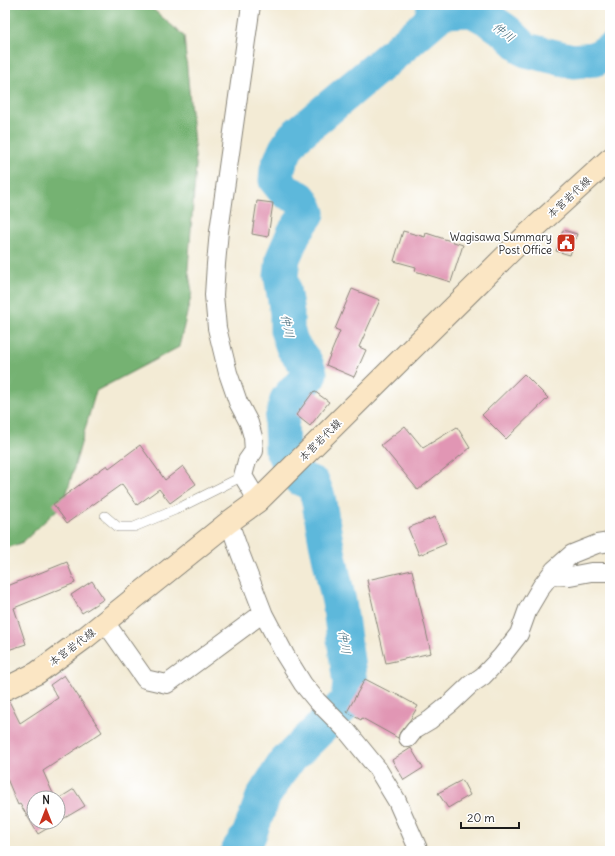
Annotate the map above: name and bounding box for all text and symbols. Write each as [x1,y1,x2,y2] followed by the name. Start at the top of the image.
[490,19,518,45] water label: 仲川
[544,173,594,221] street label: 本宮岩代線
[450,230,552,257] place label: Wagisawa Summary Post Office
[555,232,577,254] public building icon: Wagisawa Summary Post Office
[278,313,298,339] water label: 仲川
[296,416,344,464] street label: 本宮岩代線
[46,625,98,669] street label: 本宮岩代線
[336,629,354,655] water label: 仲川
[26,790,66,830] north arrow
[42,793,50,807] text: N
[461,804,519,830] scale bar
[467,810,495,825] text: 20 m

